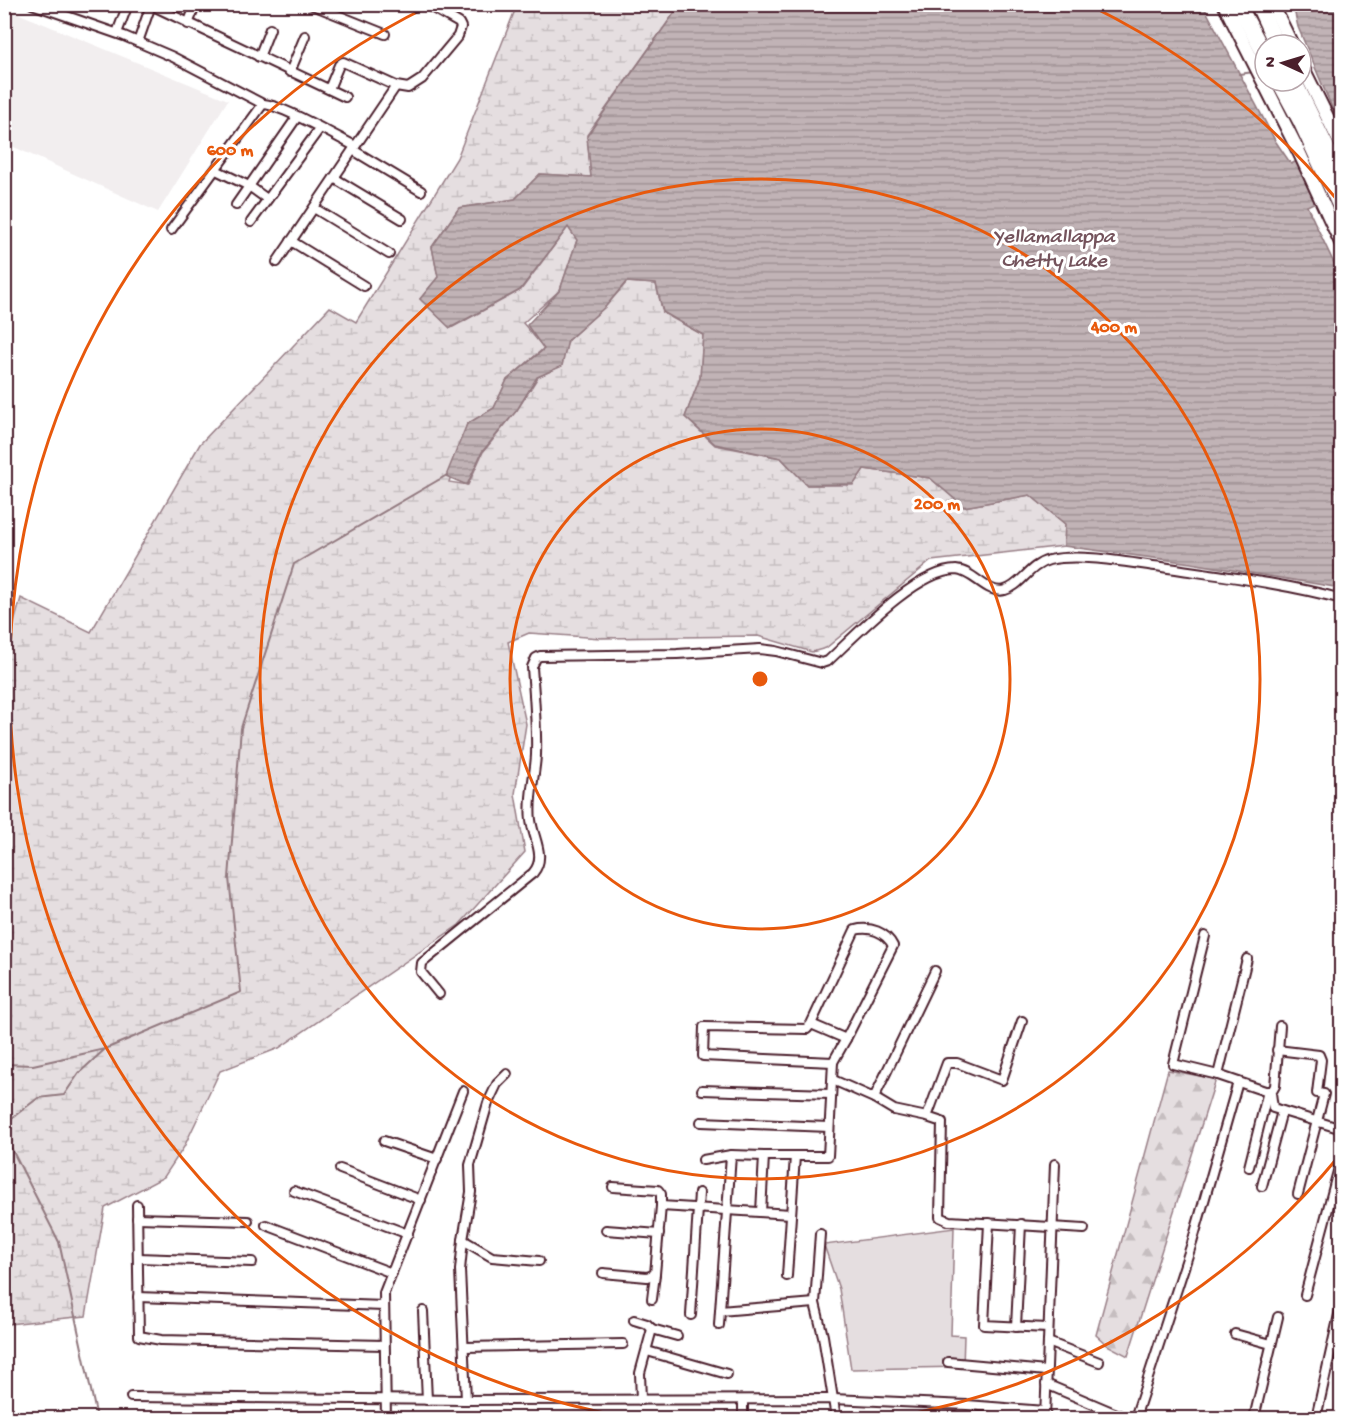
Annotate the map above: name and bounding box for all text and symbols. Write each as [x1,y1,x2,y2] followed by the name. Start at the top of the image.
[1253,33,1313,93] north arrow
[1262,56,1281,68] text: N
[207,141,254,162] text: 600 m
[993,226,1116,275] water label: Yellamallappa Chetty Lake
[1090,318,1137,339] text: 400 m
[914,495,960,516] text: 200 m
[750,669,770,689] centre of rings

